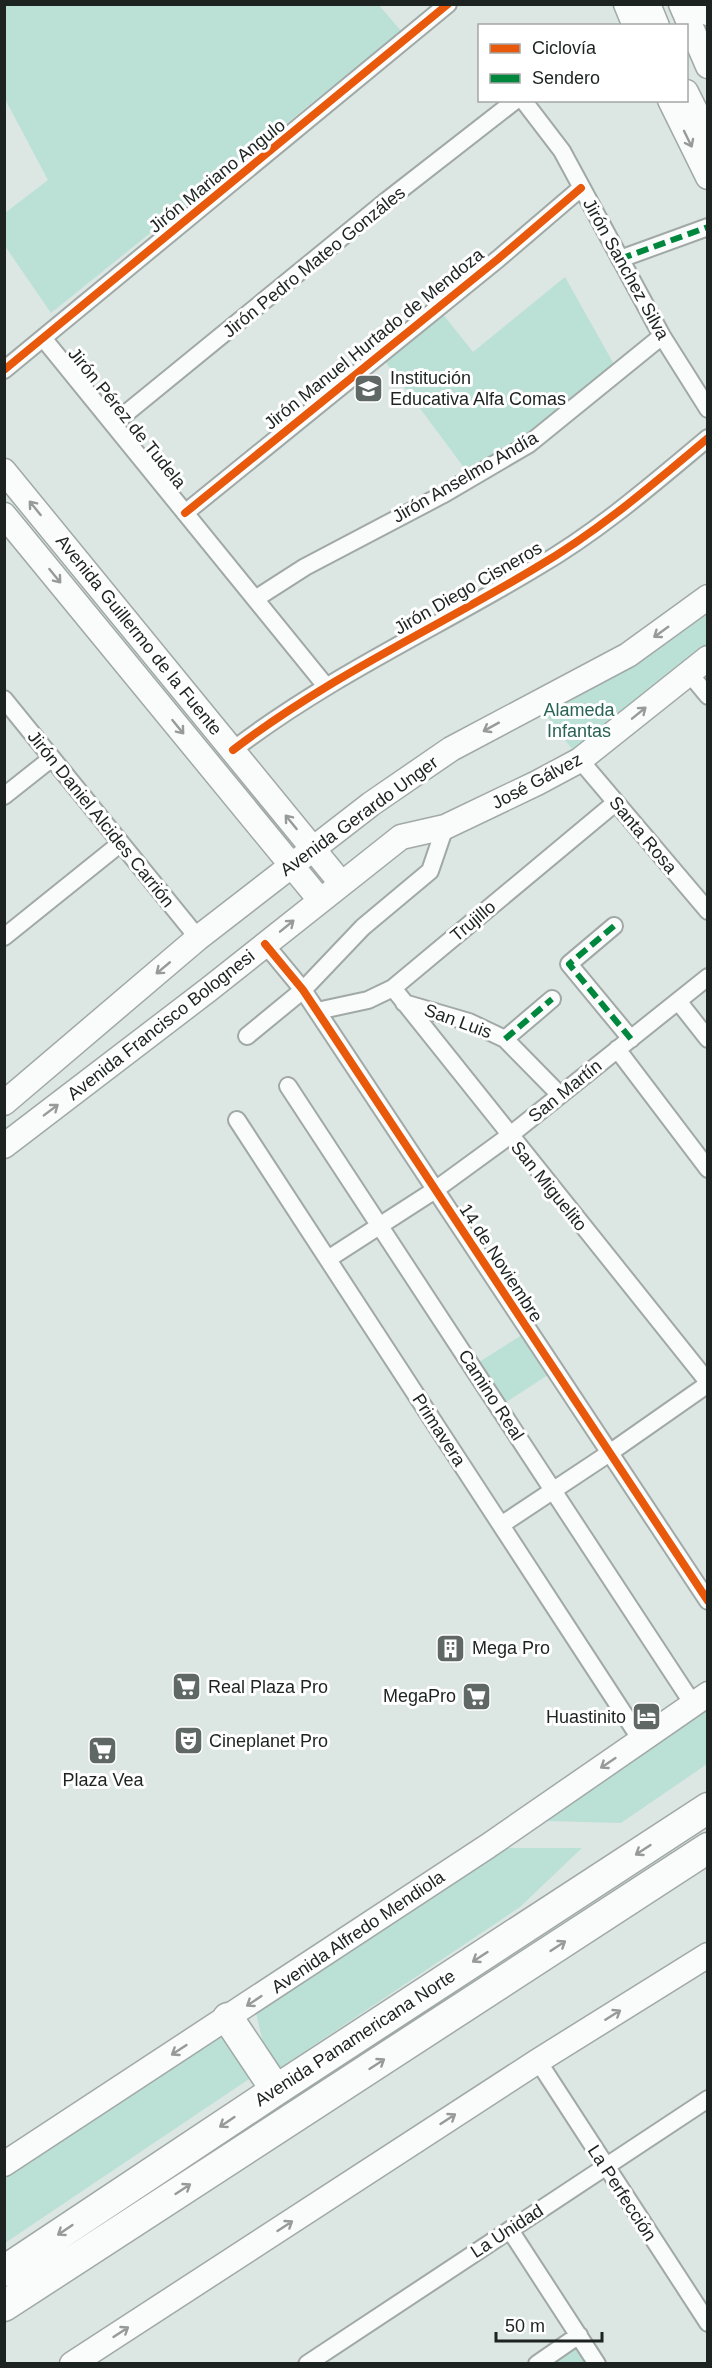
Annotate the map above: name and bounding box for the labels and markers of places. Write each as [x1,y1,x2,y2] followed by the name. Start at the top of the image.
[390,368,566,409] place label: Institución Educativa Alfa Comas
[353,372,385,404] school or university icon: Institución Educativa Alfa Comas
[435,1632,467,1664] building icon: Mega Pro
[472,1638,550,1658] place label: Mega Pro
[171,1671,203,1703] supermarket icon: Real Plaza Pro
[208,1677,328,1697] place label: Real Plaza Pro
[461,1680,493,1712] supermarket icon: MegaPro
[383,1686,456,1706] place label: MegaPro
[631,1701,663,1733] hotel icon: Huastinito
[546,1707,626,1727] place label: Huastinito
[172,1725,204,1757] theatre icon: Cineplanet Pro
[209,1731,328,1751] place label: Cineplanet Pro
[87,1735,119,1767] supermarket icon: Plaza Vea
[62,1770,145,1790] place label: Plaza Vea

